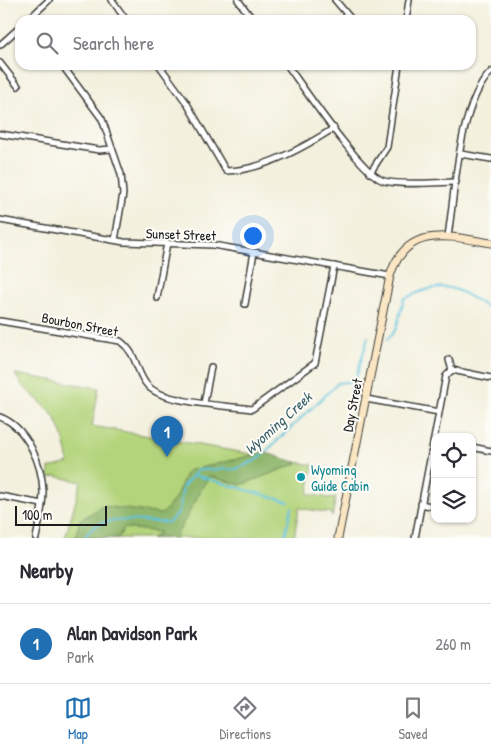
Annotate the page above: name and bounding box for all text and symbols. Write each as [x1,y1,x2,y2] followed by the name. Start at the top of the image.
[15,15,476,70] search box
[33,29,61,57] icon: search
[73,30,154,56] text: Search here
[146,223,216,245] street label: Sunset Street
[240,223,266,249] your location
[40,307,120,341] street label: Bourbon Street
[338,377,367,433] street label: Day Street
[240,386,318,459] water label: Wyoming Creek
[151,416,183,457] pin: 1
[431,433,476,523] map controls
[431,433,476,478] button: locate
[311,460,369,495] place label: Wyoming Guide Cabin
[295,471,307,483] marker: Wyoming Guide Cabin
[431,478,476,523] button: layers
[15,503,108,526] scale bar
[22,505,52,524] text: 100 m
[20,556,73,585] text: Nearby
[67,620,197,646] text: Alan Davidson Park
[33,633,39,655] text: 1
[435,633,471,655] text: 260 m
[67,646,94,668] text: Park
[64,694,92,743] tab: Map
[219,694,271,743] tab: Directions
[399,694,427,743] tab: Saved

